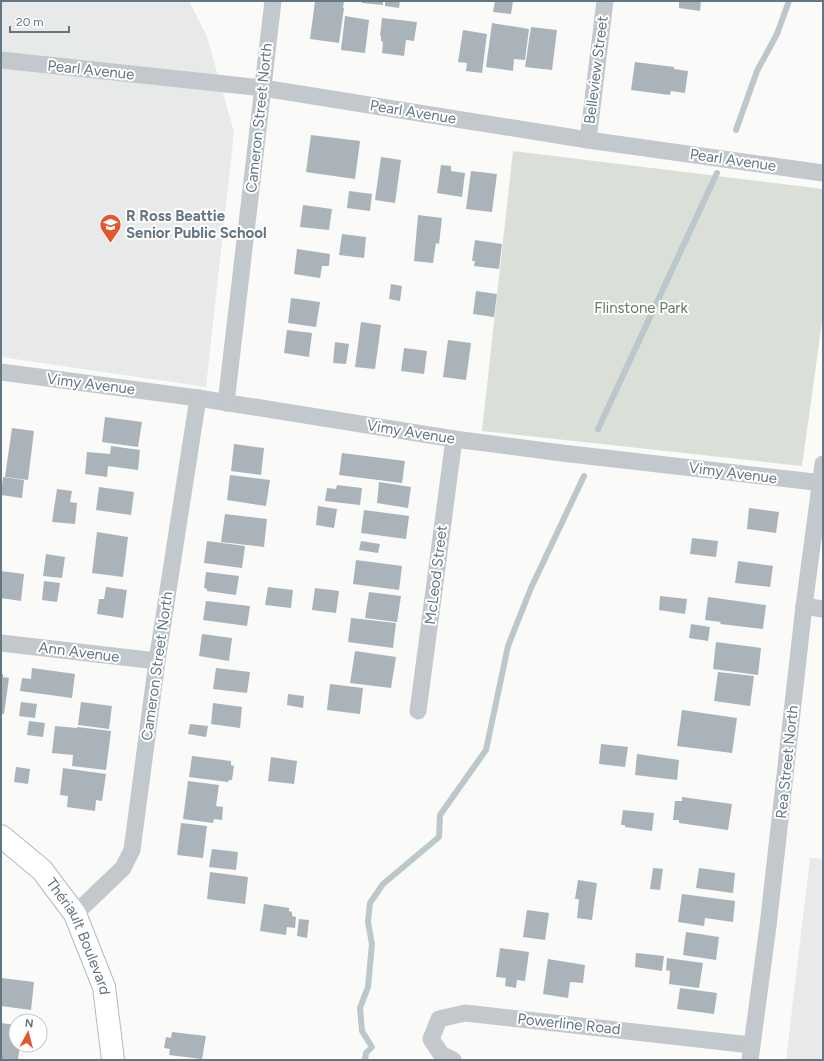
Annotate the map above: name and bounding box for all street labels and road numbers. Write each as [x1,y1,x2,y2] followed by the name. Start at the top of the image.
[580,15,612,125] street label: Belleview Street
[242,42,276,194] street label: Cameron Street North
[47,56,135,84] street label: Pearl Avenue
[369,96,457,128] street label: Pearl Avenue
[689,145,777,175] street label: Pearl Avenue
[46,370,136,398] street label: Vimy Avenue
[366,416,456,448] street label: Vimy Avenue
[688,459,778,487] street label: Vimy Avenue
[421,524,451,626] street label: McLeod Street
[138,590,176,742] street label: Cameron Street North
[38,638,120,666] street label: Ann Avenue
[772,704,802,820] street label: Rea Street North
[42,874,114,996] street label: Thériault Boulevard
[517,1010,621,1038] street label: Powerline Road

